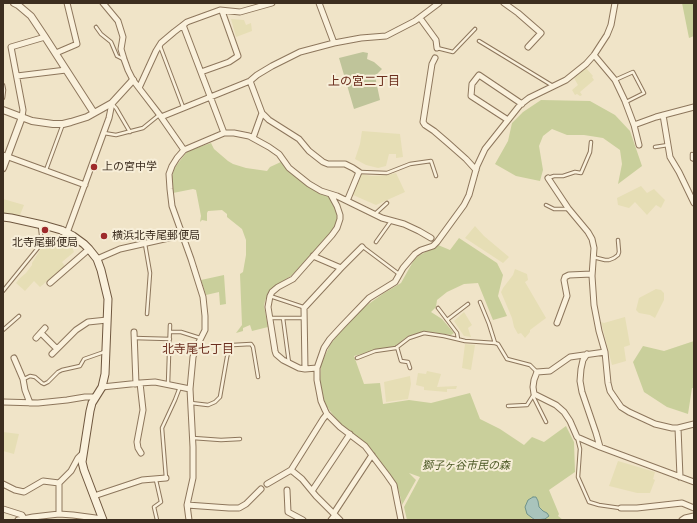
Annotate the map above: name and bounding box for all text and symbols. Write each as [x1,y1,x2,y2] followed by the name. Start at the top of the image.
[328,75,400,89] district label: 上の宮二丁目
[102,160,157,174] place label: 上の宮中学
[89,162,99,172] marker: 上の宮中学
[40,225,50,235] marker: 北寺尾郵便局
[112,229,200,243] place label: 横浜北寺尾郵便局
[99,231,109,241] marker: 横浜北寺尾郵便局
[12,236,78,250] place label: 北寺尾郵便局
[162,343,234,357] district label: 北寺尾七丁目
[422,459,510,473] park label: 獅子ヶ谷市民の森

